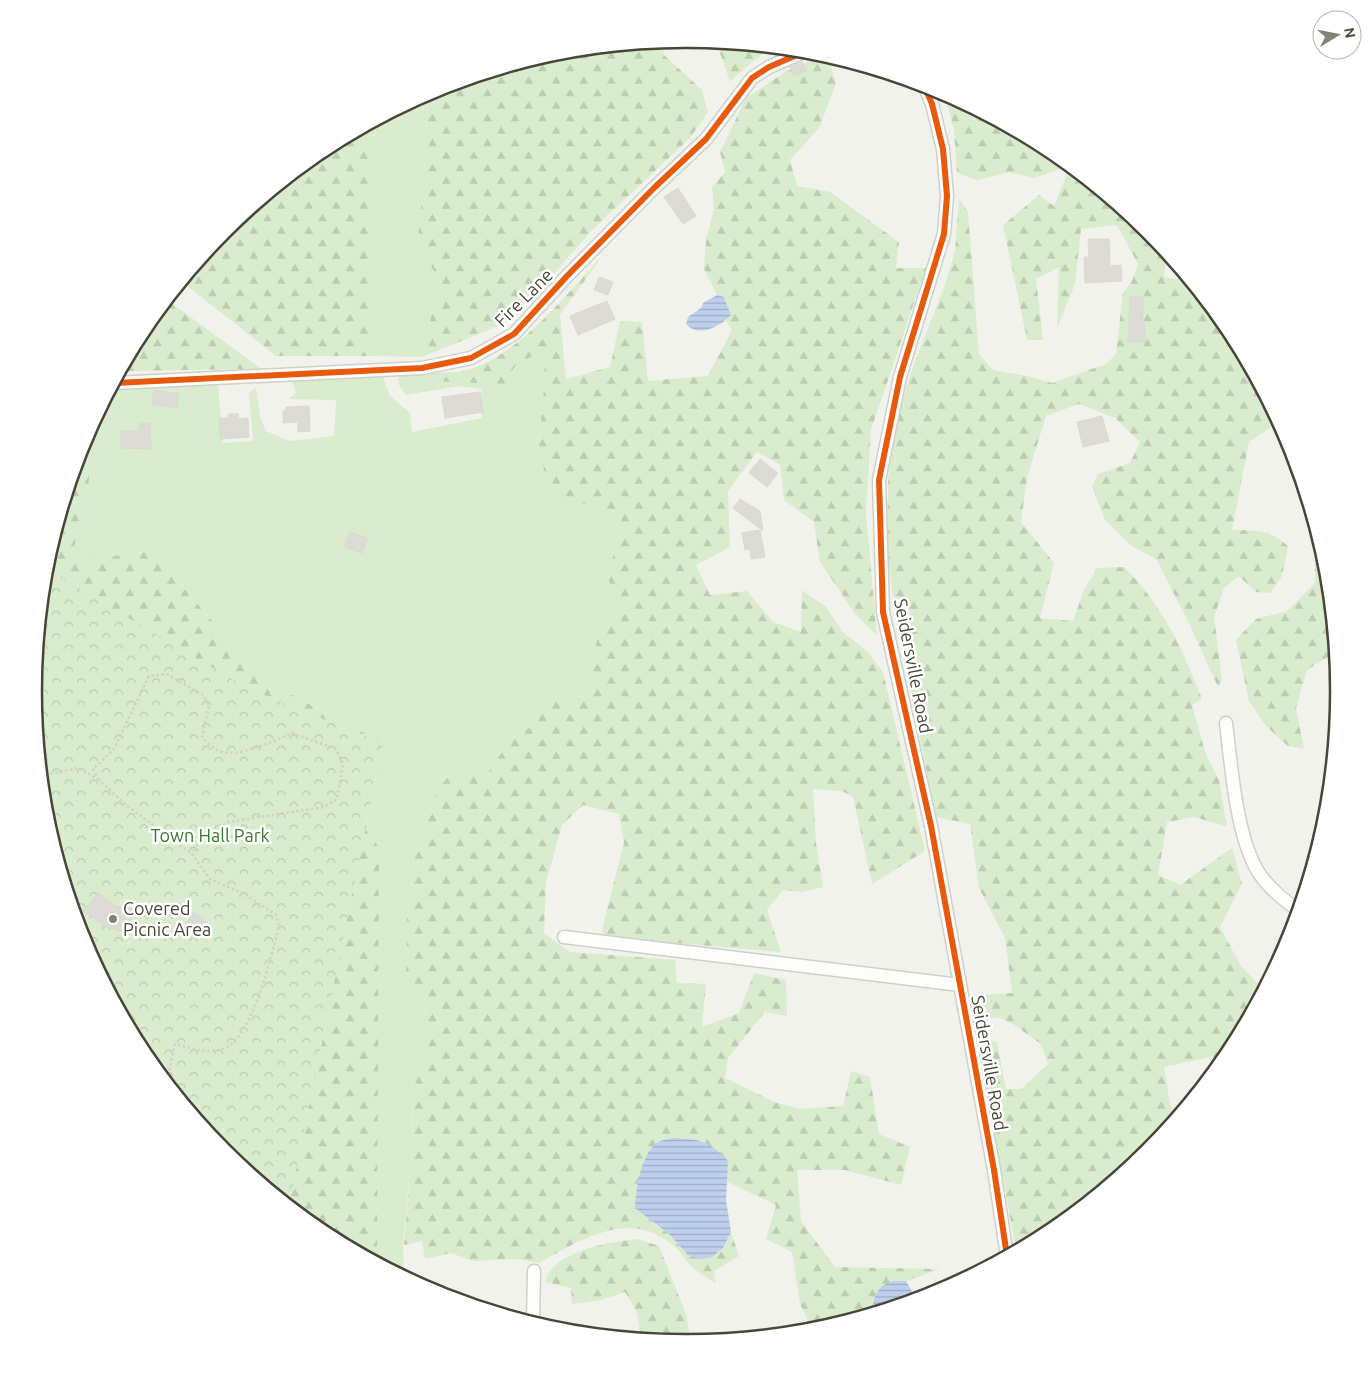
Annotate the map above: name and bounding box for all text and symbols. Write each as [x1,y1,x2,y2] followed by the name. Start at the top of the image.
[1312,10,1362,60] north arrow
[1341,26,1359,39] text: N
[490,264,556,330] street label: Fire Lane
[891,597,937,735] street label: Seidersville Road
[150,825,270,845] park label: Town Hall Park
[123,898,211,939] place label: Covered Picnic Area
[107,913,119,925] marker: Covered Picnic Area
[968,994,1012,1132] street label: Seidersville Road

